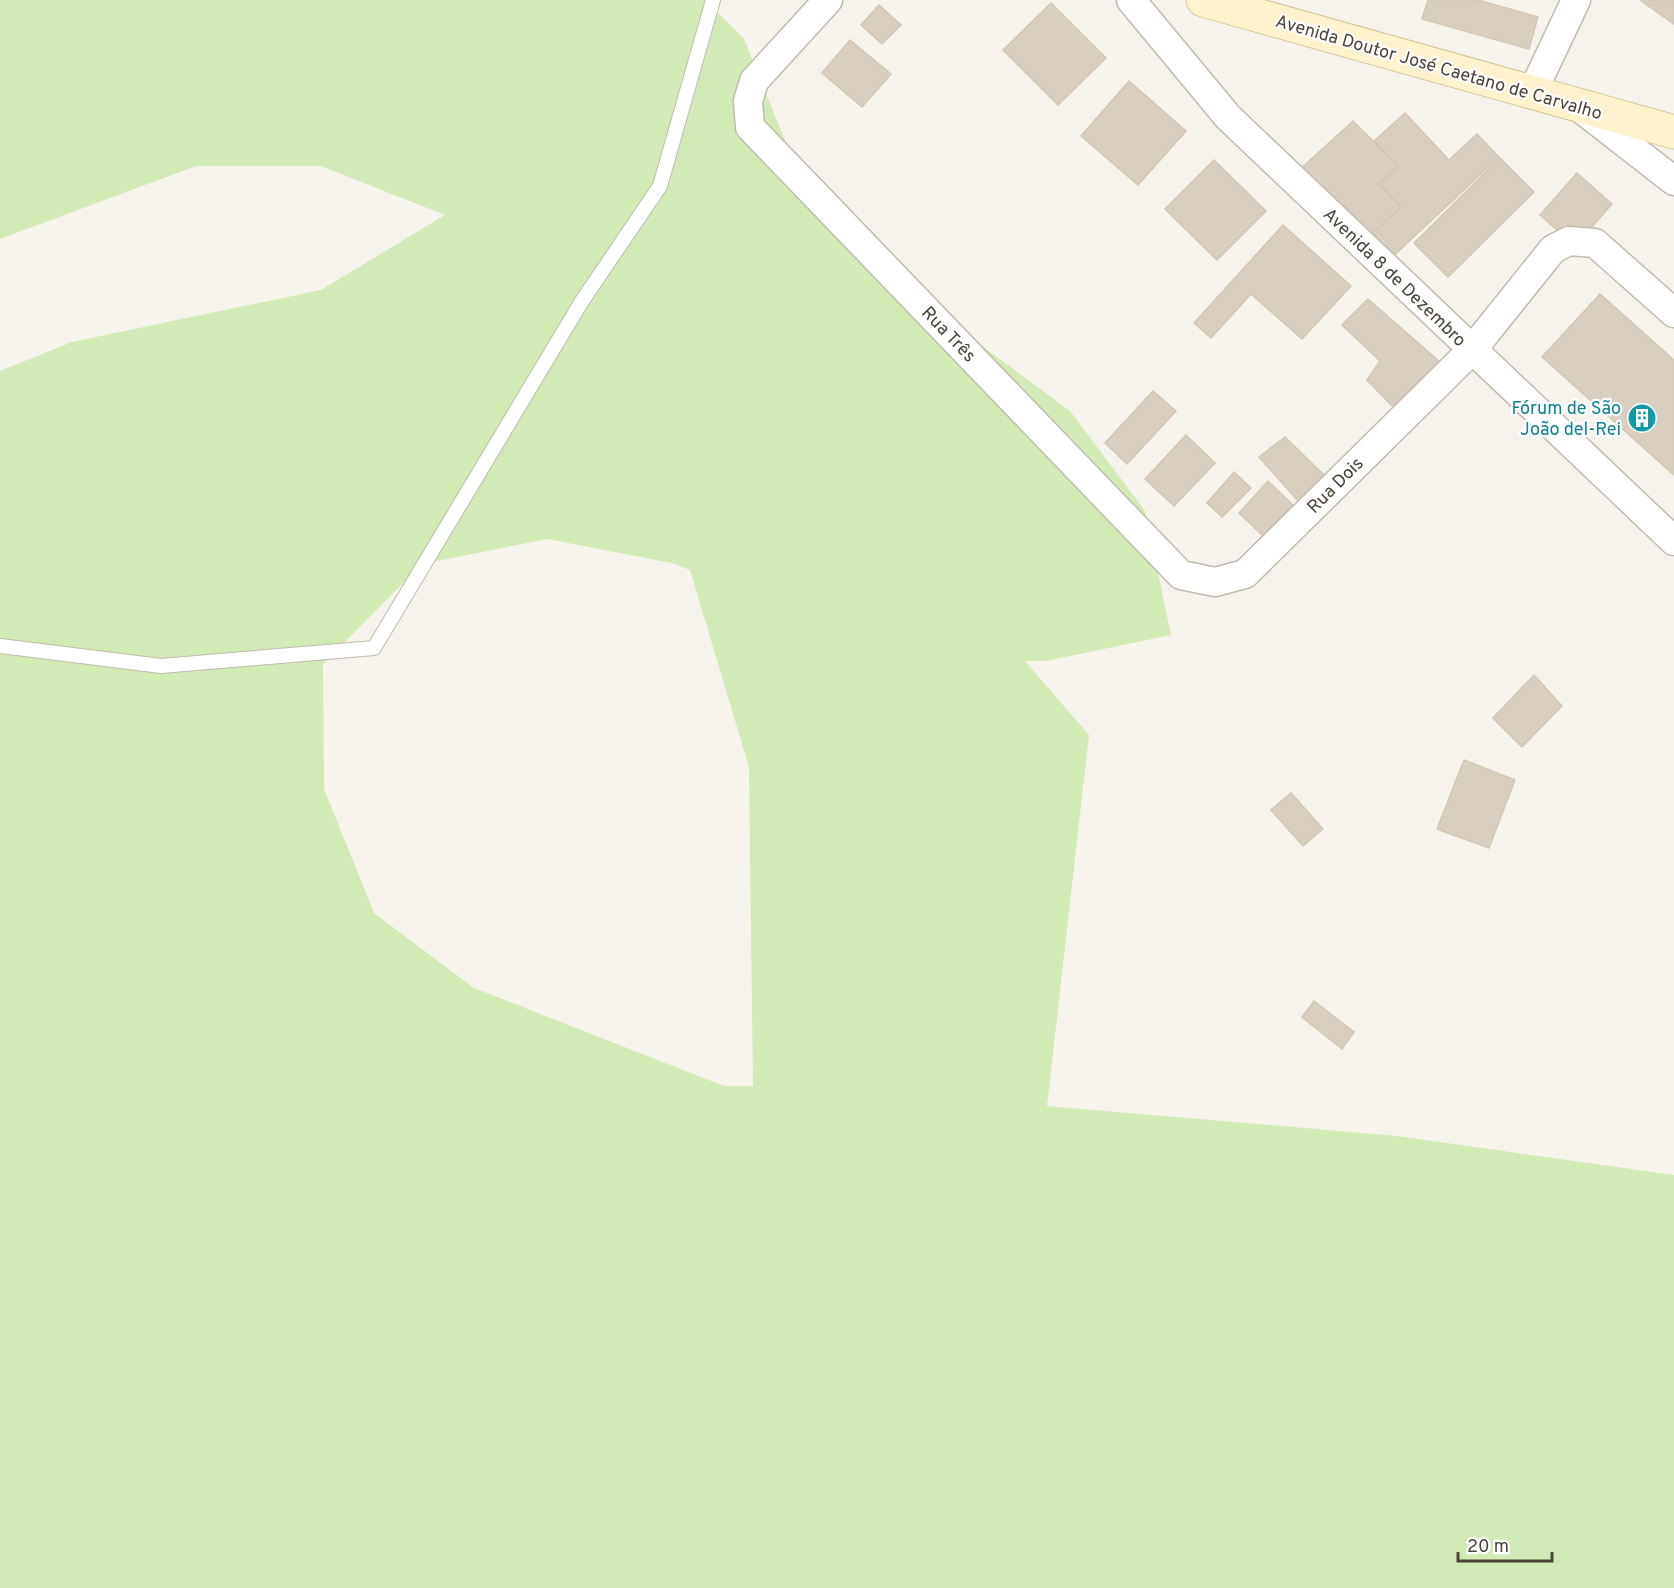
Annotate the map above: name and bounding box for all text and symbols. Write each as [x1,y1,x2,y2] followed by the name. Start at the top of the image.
[1273,11,1605,126] street label: Avenida Doutor José Caetano de Carvalho
[1318,204,1470,352] street label: Avenida 8 de Dezembro
[916,302,980,368] street label: Rua Três
[1511,398,1621,442] place label: Fórum de São João del-Rei
[1626,402,1658,434] building icon: Fórum de São João del-Rei
[1303,453,1369,519] street label: Rua Dois
[1458,1525,1552,1563] scale bar
[1467,1536,1509,1559] text: 20 m

